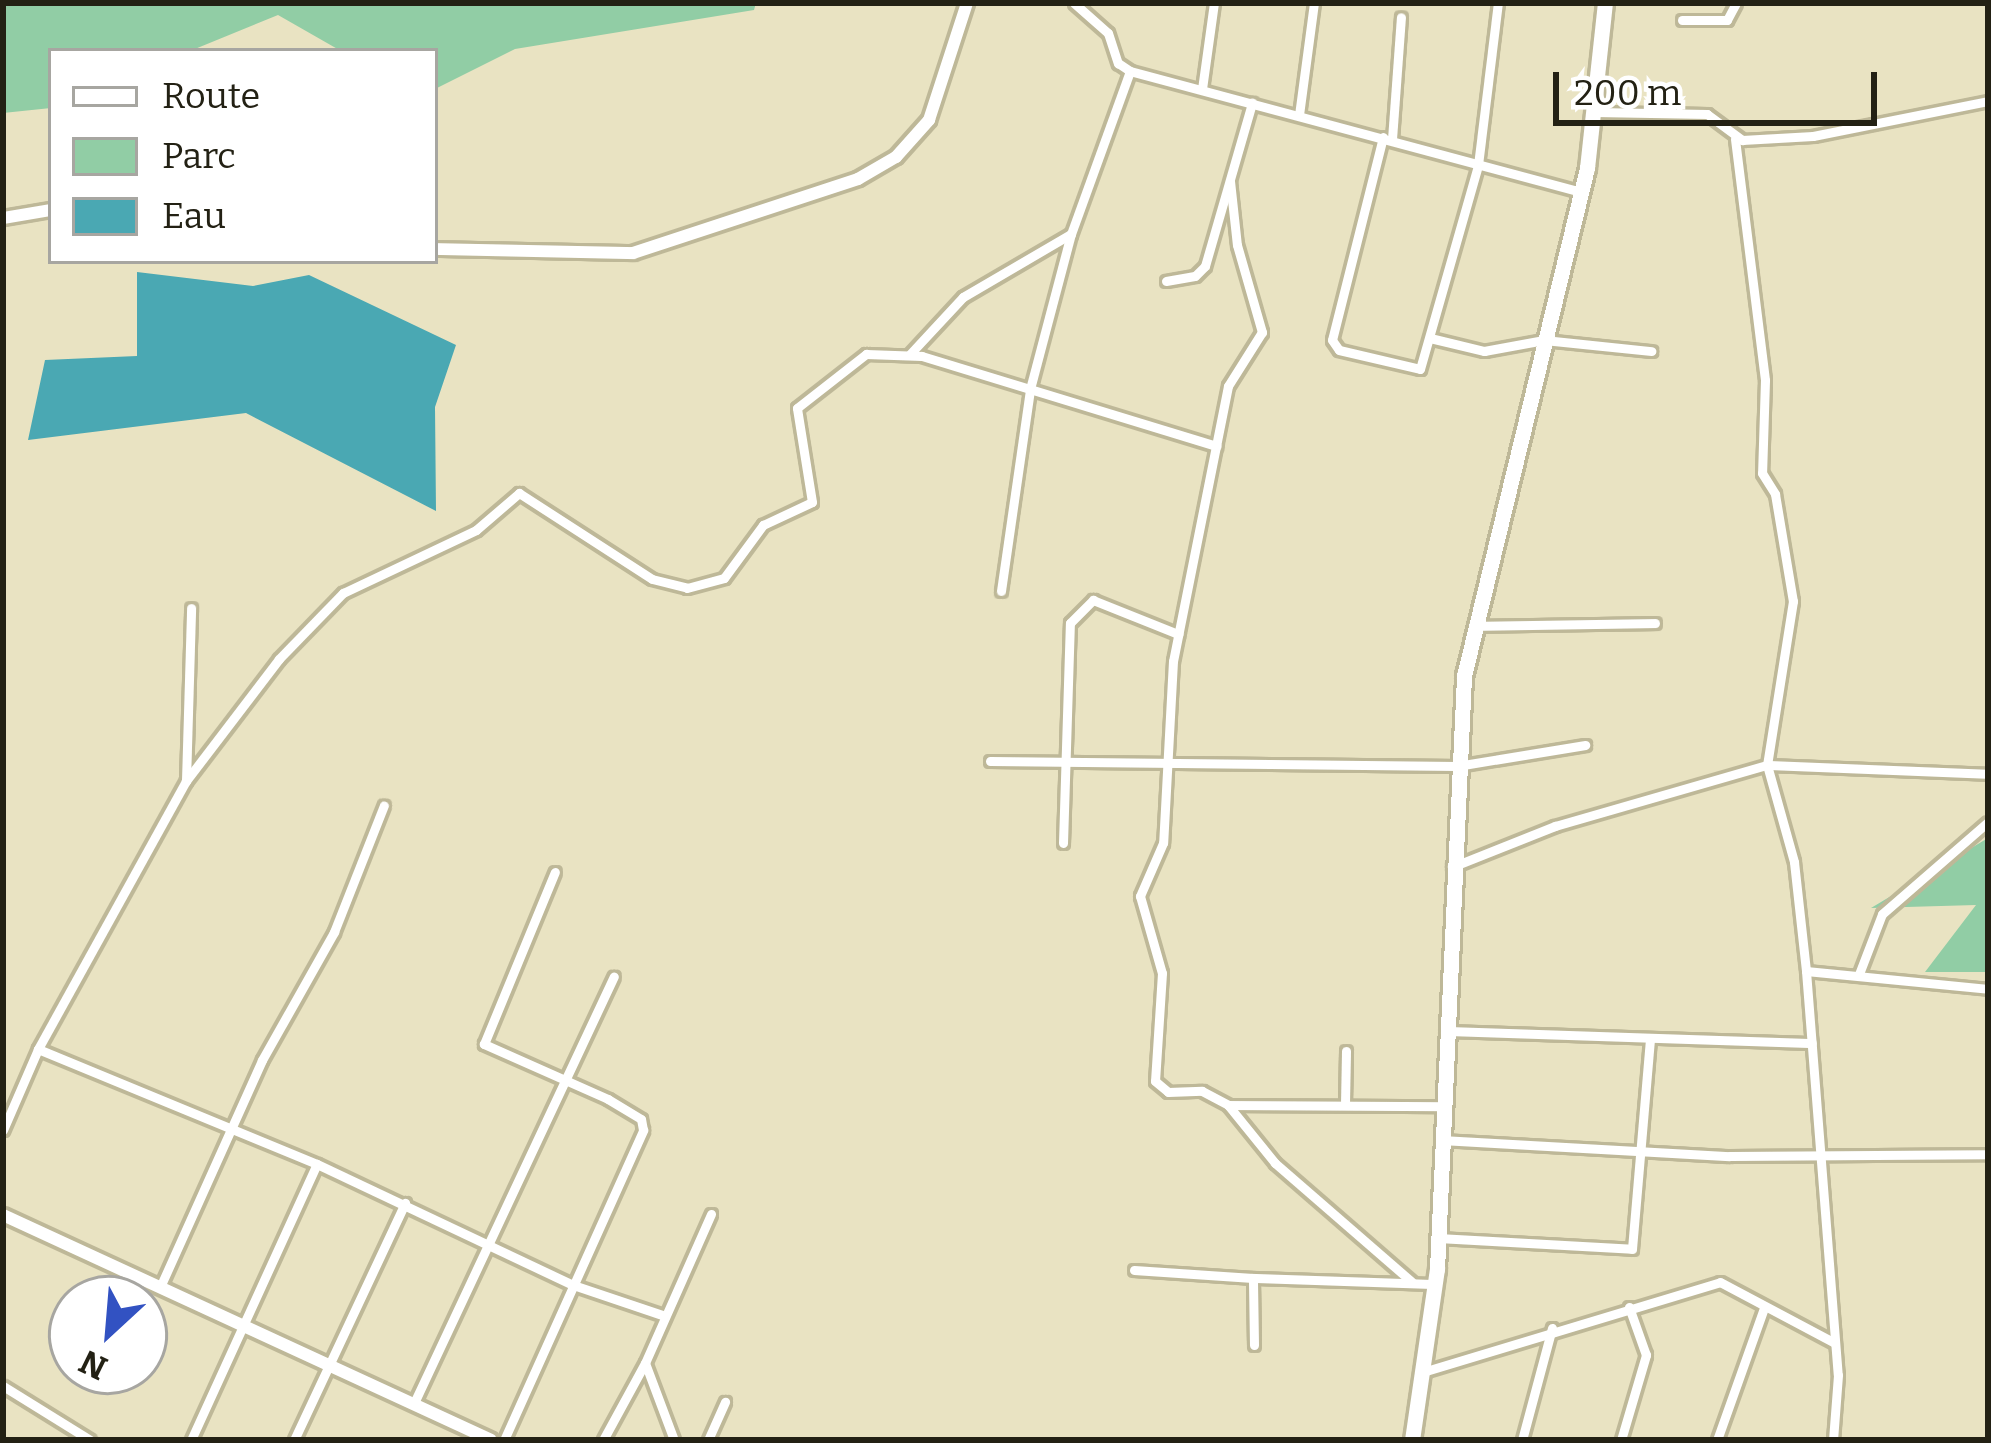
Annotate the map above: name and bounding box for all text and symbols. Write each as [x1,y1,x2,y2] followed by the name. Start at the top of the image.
[48,48,438,264] legend
[1559,48,1883,122] scale bar
[1574,71,1681,115] text: 200 m
[162,74,260,118] text: Route
[162,134,236,178] text: Parc
[162,194,226,238] text: Eau
[48,1275,168,1395] north arrow
[73,1341,114,1388] text: N

